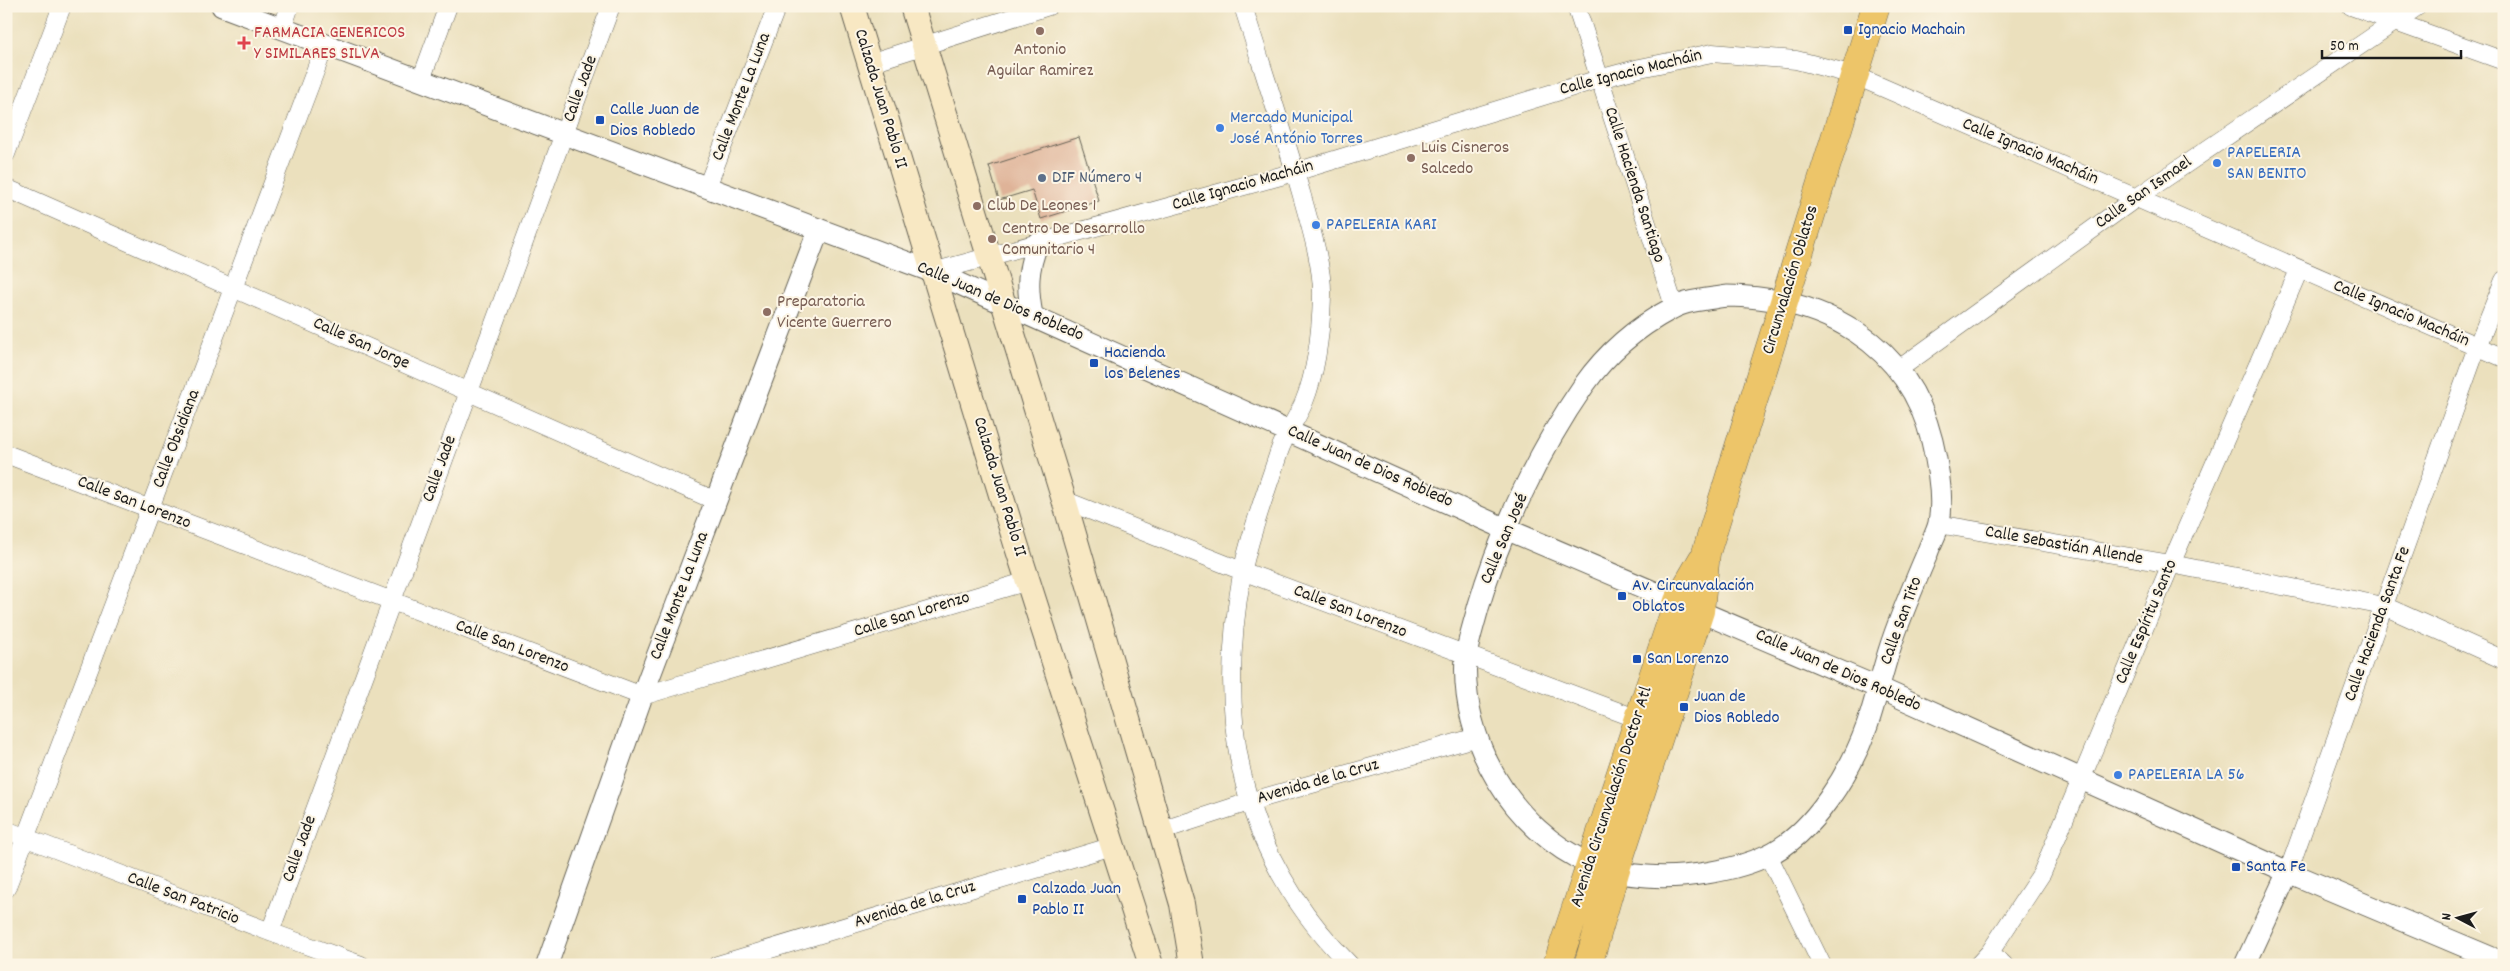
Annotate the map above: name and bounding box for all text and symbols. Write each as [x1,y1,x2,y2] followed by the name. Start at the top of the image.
[1858,18,1965,43] place label: Ignacio Machain
[254,21,405,67] place label: FARMACIA GENERICOS Y SIMILARES SILVA
[1842,24,1854,36] marker: Ignacio Machain
[1034,25,1046,37] marker: Antonio Aguilar Ramirez
[847,26,913,172] street label: Calzada Juan Pablo II
[2322,28,2461,60] scale bar
[706,29,778,165] street label: Calle Monte La Luna
[2330,36,2359,58] text: 50 m
[238,37,250,49] marker: FARMACIA GENERICOS Y SIMILARES SILVA
[987,38,1093,84] place label: Antonio Aguilar Ramirez
[1557,43,1705,103] street label: Calle Ignacio Macháin
[557,52,605,126] street label: Calle Jade
[610,98,700,144] place label: Calle Juan de Dios Robledo
[1597,104,1671,266] street label: Calle Hacienda Santiago
[1230,106,1363,152] place label: Mercado Municipal José António Torres
[1958,112,2102,192] street label: Calle Ignacio Macháin
[594,114,606,126] marker: Calle Juan de Dios Robledo
[1214,122,1226,134] marker: Mercado Municipal José António Torres
[1421,136,1509,182] place label: Luis Cisneros Salcedo
[2227,141,2307,187] place label: PAPELERIA SAN BENITO
[2091,150,2198,236] street label: Calle San Ismael
[1405,152,1417,164] marker: Luis Cisneros Salcedo
[1169,154,1317,218] street label: Calle Ignacio Macháin
[2211,157,2223,169] marker: PAPELERIA SAN BENITO
[1052,166,1142,191] place label: DIF Número 4
[1036,172,1048,184] marker: DIF Número 4
[987,194,1096,219] place label: Club De Leones 1
[971,200,983,212] marker: Club De Leones 1
[1756,202,1826,358] street label: Circunvalación Oblatos
[1326,213,1437,238] place label: PAPELERIA KARI
[1002,217,1145,263] place label: Centro De Desarrollo Comunitario 4
[1310,219,1322,231] marker: PAPELERIA KARI
[986,233,998,245] marker: Centro De Desarrollo Comunitario 4
[913,255,1087,349] street label: Calle Juan de Dios Robledo
[2329,274,2473,354] street label: Calle Ignacio Macháin
[777,290,892,336] place label: Preparatoria Vicente Guerrero
[761,306,773,318] marker: Preparatoria Vicente Guerrero
[308,311,414,377] street label: Calle San Jorge
[1104,341,1180,387] place label: Hacienda los Belenes
[1088,357,1100,369] marker: Hacienda los Belenes
[147,386,207,492] street label: Calle Obsidiana
[966,414,1032,560] street label: Calzada Juan Pablo II
[1283,419,1457,515] street label: Calle Juan de Dios Robledo
[416,432,464,506] street label: Calle Jade
[74,470,194,536] street label: Calle San Lorenzo
[1475,489,1535,588] street label: Calle San José
[1983,520,2145,572] street label: Calle Sebastián Allende
[644,528,716,664] street label: Calle Monte La Luna
[2338,543,2418,705] street label: Calle Hacienda Santa Fe
[2109,556,2185,688] street label: Calle Espíritu Santo
[1632,574,1754,620] place label: Av. Circunvalación Oblatos
[1875,574,1929,668] street label: Calle San Tito
[1290,579,1410,645] street label: Calle San Lorenzo
[851,586,973,644] street label: Calle San Lorenzo
[1616,590,1628,602] marker: Av. Circunvalación Oblatos
[452,614,572,680] street label: Calle San Lorenzo
[1751,623,1925,719] street label: Calle Juan de Dios Robledo
[1647,647,1729,672] place label: San Lorenzo
[1631,653,1643,665] marker: San Lorenzo
[1565,683,1660,910] street label: Avenida Circunvalación Doctor Atl
[1694,685,1780,731] place label: Juan de Dios Robledo
[1678,701,1690,713] marker: Juan de Dios Robledo
[1254,753,1382,811] street label: Avenida de la Cruz
[2128,763,2245,788] place label: PAPELERIA LA 56
[2112,769,2124,781] marker: PAPELERIA LA 56
[276,812,324,886] street label: Calle Jade
[2246,855,2306,880] place label: Santa Fe
[2230,861,2242,873] marker: Santa Fe
[123,866,243,932] street label: Calle San Patricio
[851,875,979,935] street label: Avenida de la Cruz
[1032,877,1121,923] place label: Calzada Juan Pablo II
[1016,893,1028,905] marker: Calzada Juan Pablo II
[2432,894,2482,944] north arrow
[2437,912,2457,921] text: N

